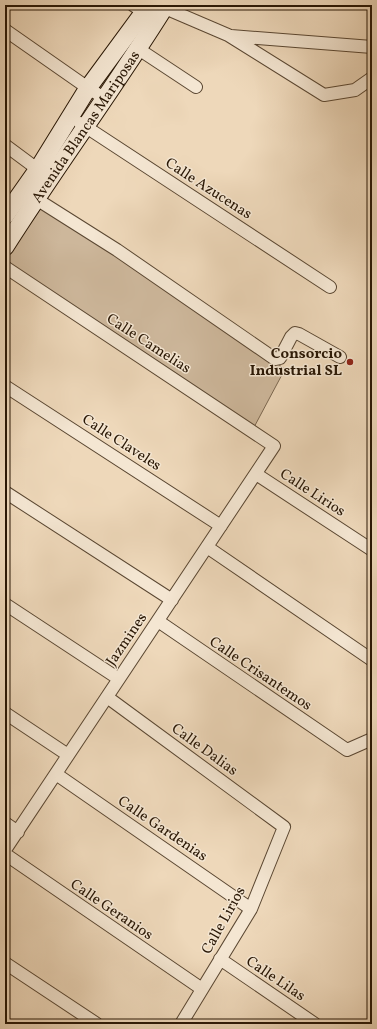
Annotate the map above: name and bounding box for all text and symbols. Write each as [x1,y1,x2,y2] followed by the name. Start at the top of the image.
[27,47,146,208] street label: Avenida Blancas Mariposas
[161,153,256,225] street label: Calle Azucenas
[102,309,195,379] street label: Calle Camelias
[250,344,342,382] place label: Consorcio Industrial SL
[345,357,355,367] marker: Consorcio Industrial SL
[77,410,165,477] street label: Calle Claveles
[275,464,349,522] street label: Calle Lirios
[102,609,153,671] street label: Jazmines
[205,632,316,716] street label: Calle Crisantemos
[167,719,242,782] street label: Calle Dalias
[113,791,211,867] street label: Calle Gardenias
[65,875,157,946] street label: Calle Geranios
[197,883,252,958] street label: Calle Lirios
[241,952,309,1007] street label: Calle Lilas

